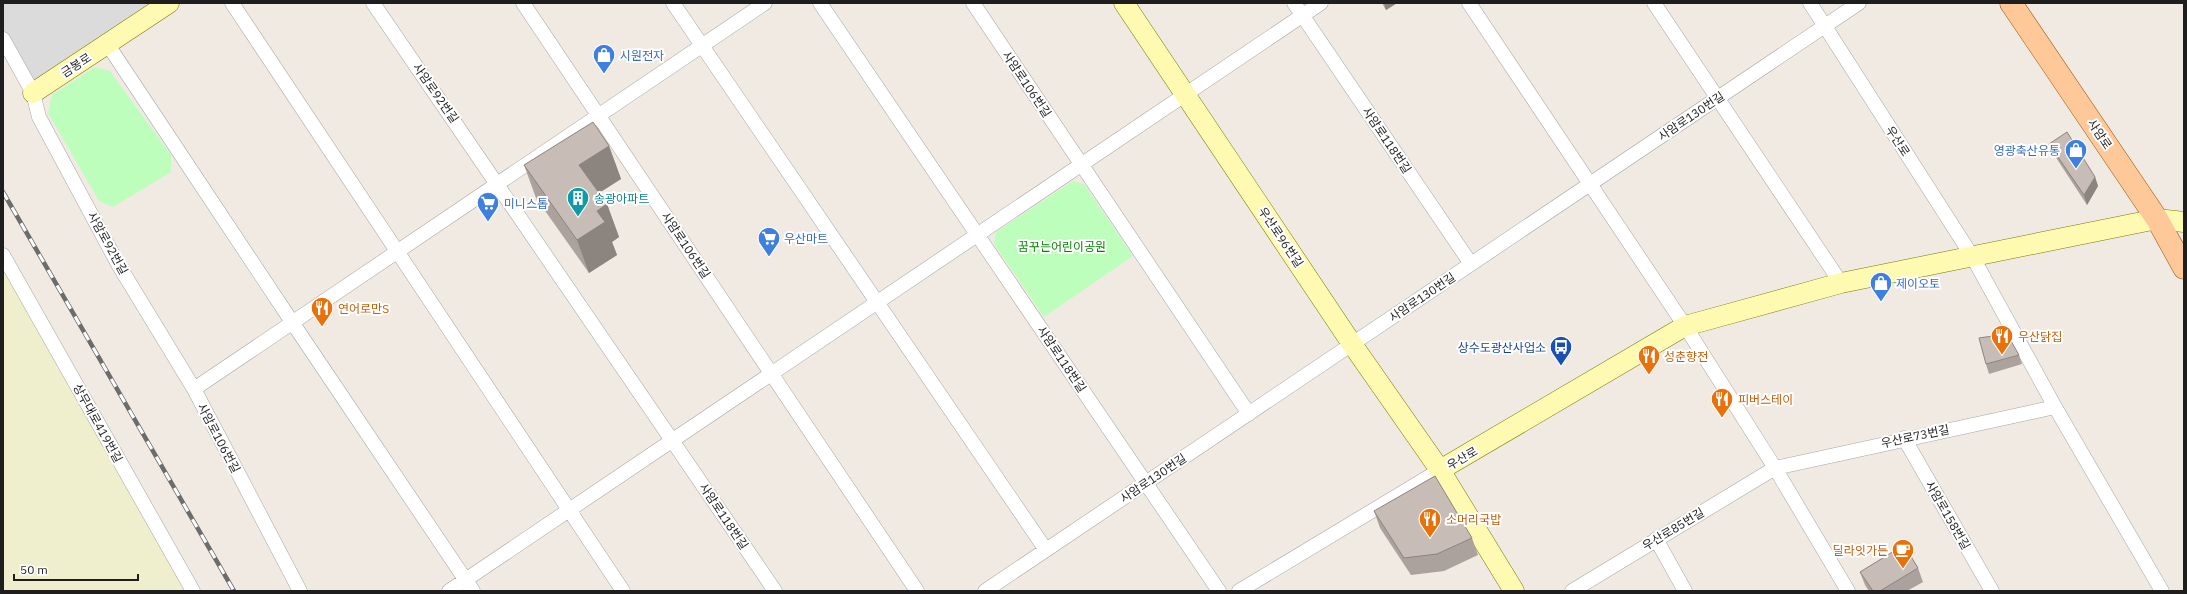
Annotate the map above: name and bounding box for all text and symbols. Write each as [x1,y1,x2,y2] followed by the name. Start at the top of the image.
[591,42,617,75] shop icon: 시원전자
[620,48,664,63] place label: 시원전자
[999,48,1055,120] street label: 사암로106번길
[58,50,94,80] street label: 금봉로
[410,60,462,126] street label: 사암로92번길
[1655,88,1727,144] street label: 사암로130번길
[1359,104,1415,176] street label: 사암로118번길
[2085,116,2115,152] street label: 사암로
[1883,123,1913,159] street label: 우산로
[2063,137,2089,170] shop icon: 영광축산유통
[1994,143,2060,158] place label: 영광축산유통
[565,185,591,218] building icon: 송광아파트
[475,190,501,223] supermarket icon: 미니스톱
[594,191,649,206] place label: 송광아파트
[504,196,548,211] place label: 미니스톱
[1255,204,1307,270] street label: 우산로96번길
[85,209,131,277] street label: 사암로92번길
[658,209,714,281] street label: 사암로106번길
[756,225,782,258] supermarket icon: 우산마트
[784,231,828,246] place label: 우산마트
[1018,239,1106,254] park label: 꿈꾸는어린이공원
[1386,269,1458,325] street label: 사암로130번길
[1868,270,1894,303] shop icon: 제이오토
[1896,276,1940,291] place label: 제이오토
[309,295,335,328] restaurant icon: 연어로만S
[338,301,389,316] place label: 연어로만S
[1034,323,1090,395] street label: 사암로118번길
[1989,323,2015,356] restaurant icon: 우산닭집
[2018,329,2062,344] place label: 우산닭집
[1548,334,1574,367] bus stop icon: 상수도광산사업소
[1458,340,1546,355] place label: 상수도광산사업소
[1636,343,1662,376] restaurant icon: 성춘향전
[1664,349,1708,364] place label: 성춘향전
[70,381,126,465] street label: 상무대로419번길
[1709,386,1735,419] restaurant icon: 피버스테이
[1738,392,1793,407] place label: 피버스테이
[194,401,244,475] street label: 사암로106번길
[1879,421,1951,451] street label: 우산로73번길
[1444,443,1480,473] street label: 우산로
[1117,450,1189,506] street label: 사암로130번길
[1922,478,1974,552] street label: 사암로158번길
[696,480,752,552] street label: 사암로118번길
[1639,505,1707,553] street label: 우산로85번길
[1417,506,1443,539] restaurant icon: 소머리국밥
[1446,512,1501,527] place label: 소머리국밥
[1890,537,1916,570] cafe icon: 딜라잇가든
[1833,543,1888,558] place label: 딜라잇가든
[14,556,138,582] scale bar
[20,562,48,577] text: 50 m

